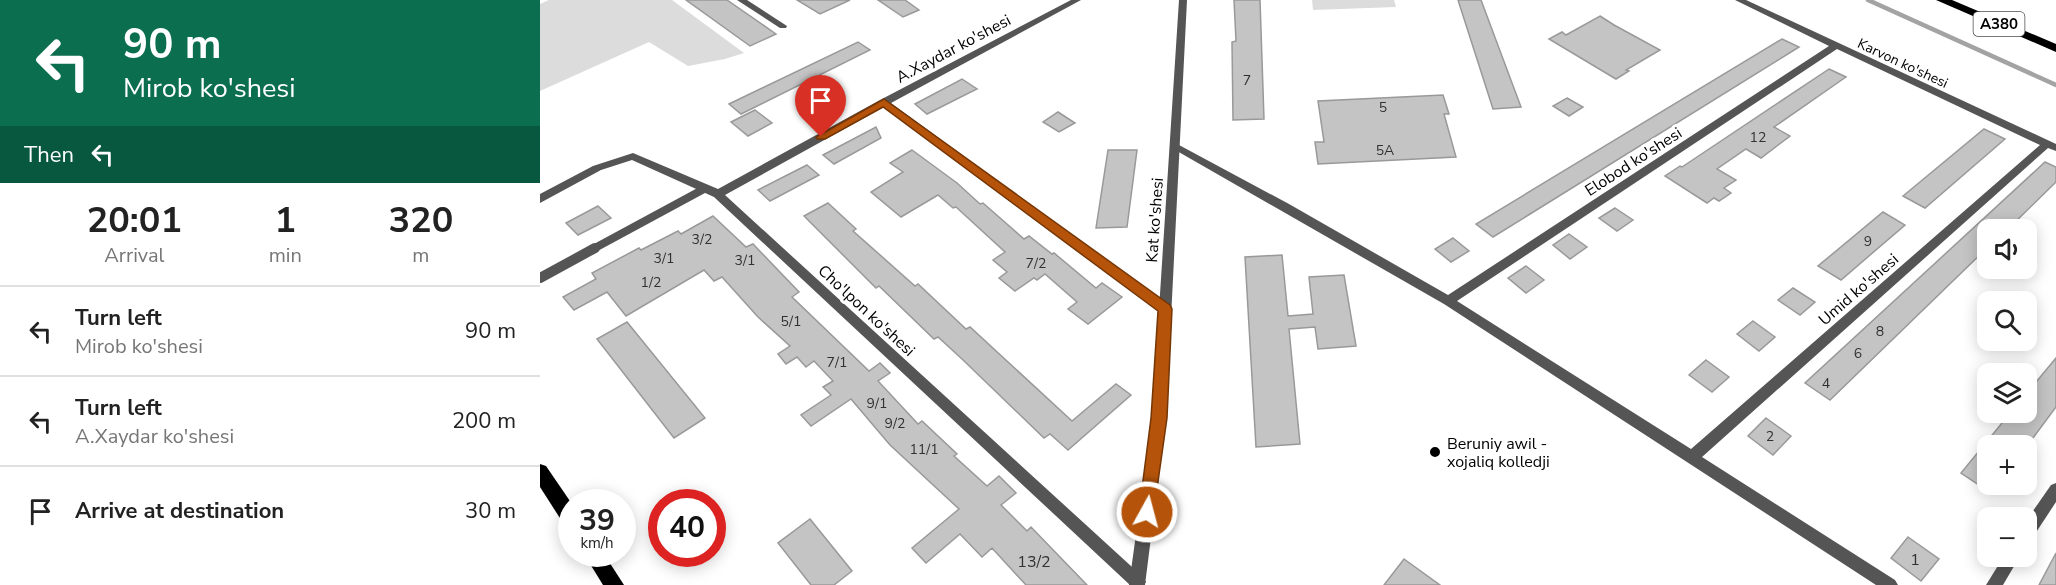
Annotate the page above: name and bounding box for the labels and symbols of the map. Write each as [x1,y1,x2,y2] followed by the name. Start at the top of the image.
[892,9,1015,88] street label: A.Xaydar ko'shesi
[1974,12,2024,36] road number: A380
[1854,34,1951,93] street label: Karvon ko'shesi
[1243,71,1251,90] house number: 7
[795,75,846,137] pin
[1379,98,1387,117] house number: 5
[1581,122,1686,201] street label: Elobod ko'shesi
[1750,128,1766,147] house number: 12
[1376,141,1394,160] house number: 5A
[1141,177,1169,263] street label: Kat ko'shesi
[692,230,712,249] house number: 3/2
[1864,232,1872,251] house number: 9
[654,249,674,268] house number: 3/1
[1814,249,1903,331] street label: Umid ko'shesi
[735,251,755,270] house number: 3/1
[1026,254,1046,273] house number: 7/2
[813,260,920,362] street label: Cho'lpon ko'shesi
[641,273,661,292] house number: 1/2
[781,312,801,331] house number: 5/1
[1876,322,1884,341] house number: 8
[1854,344,1862,363] house number: 6
[827,353,847,372] house number: 7/1
[1822,374,1830,393] house number: 4
[867,394,887,413] house number: 9/1
[885,414,905,433] house number: 9/2
[1766,427,1774,446] house number: 2
[1447,433,1550,473] place label: Beruniy awil - xojaliq kolledji
[909,440,939,459] house number: 11/1
[1428,445,1442,459] marker: Beruniy awil - xojaliq kolledji
[1115,480,1179,544] position arrow
[648,489,726,567] speed limit sign: 40
[1910,549,1920,571] house number: 1
[1017,551,1051,573] house number: 13/2

